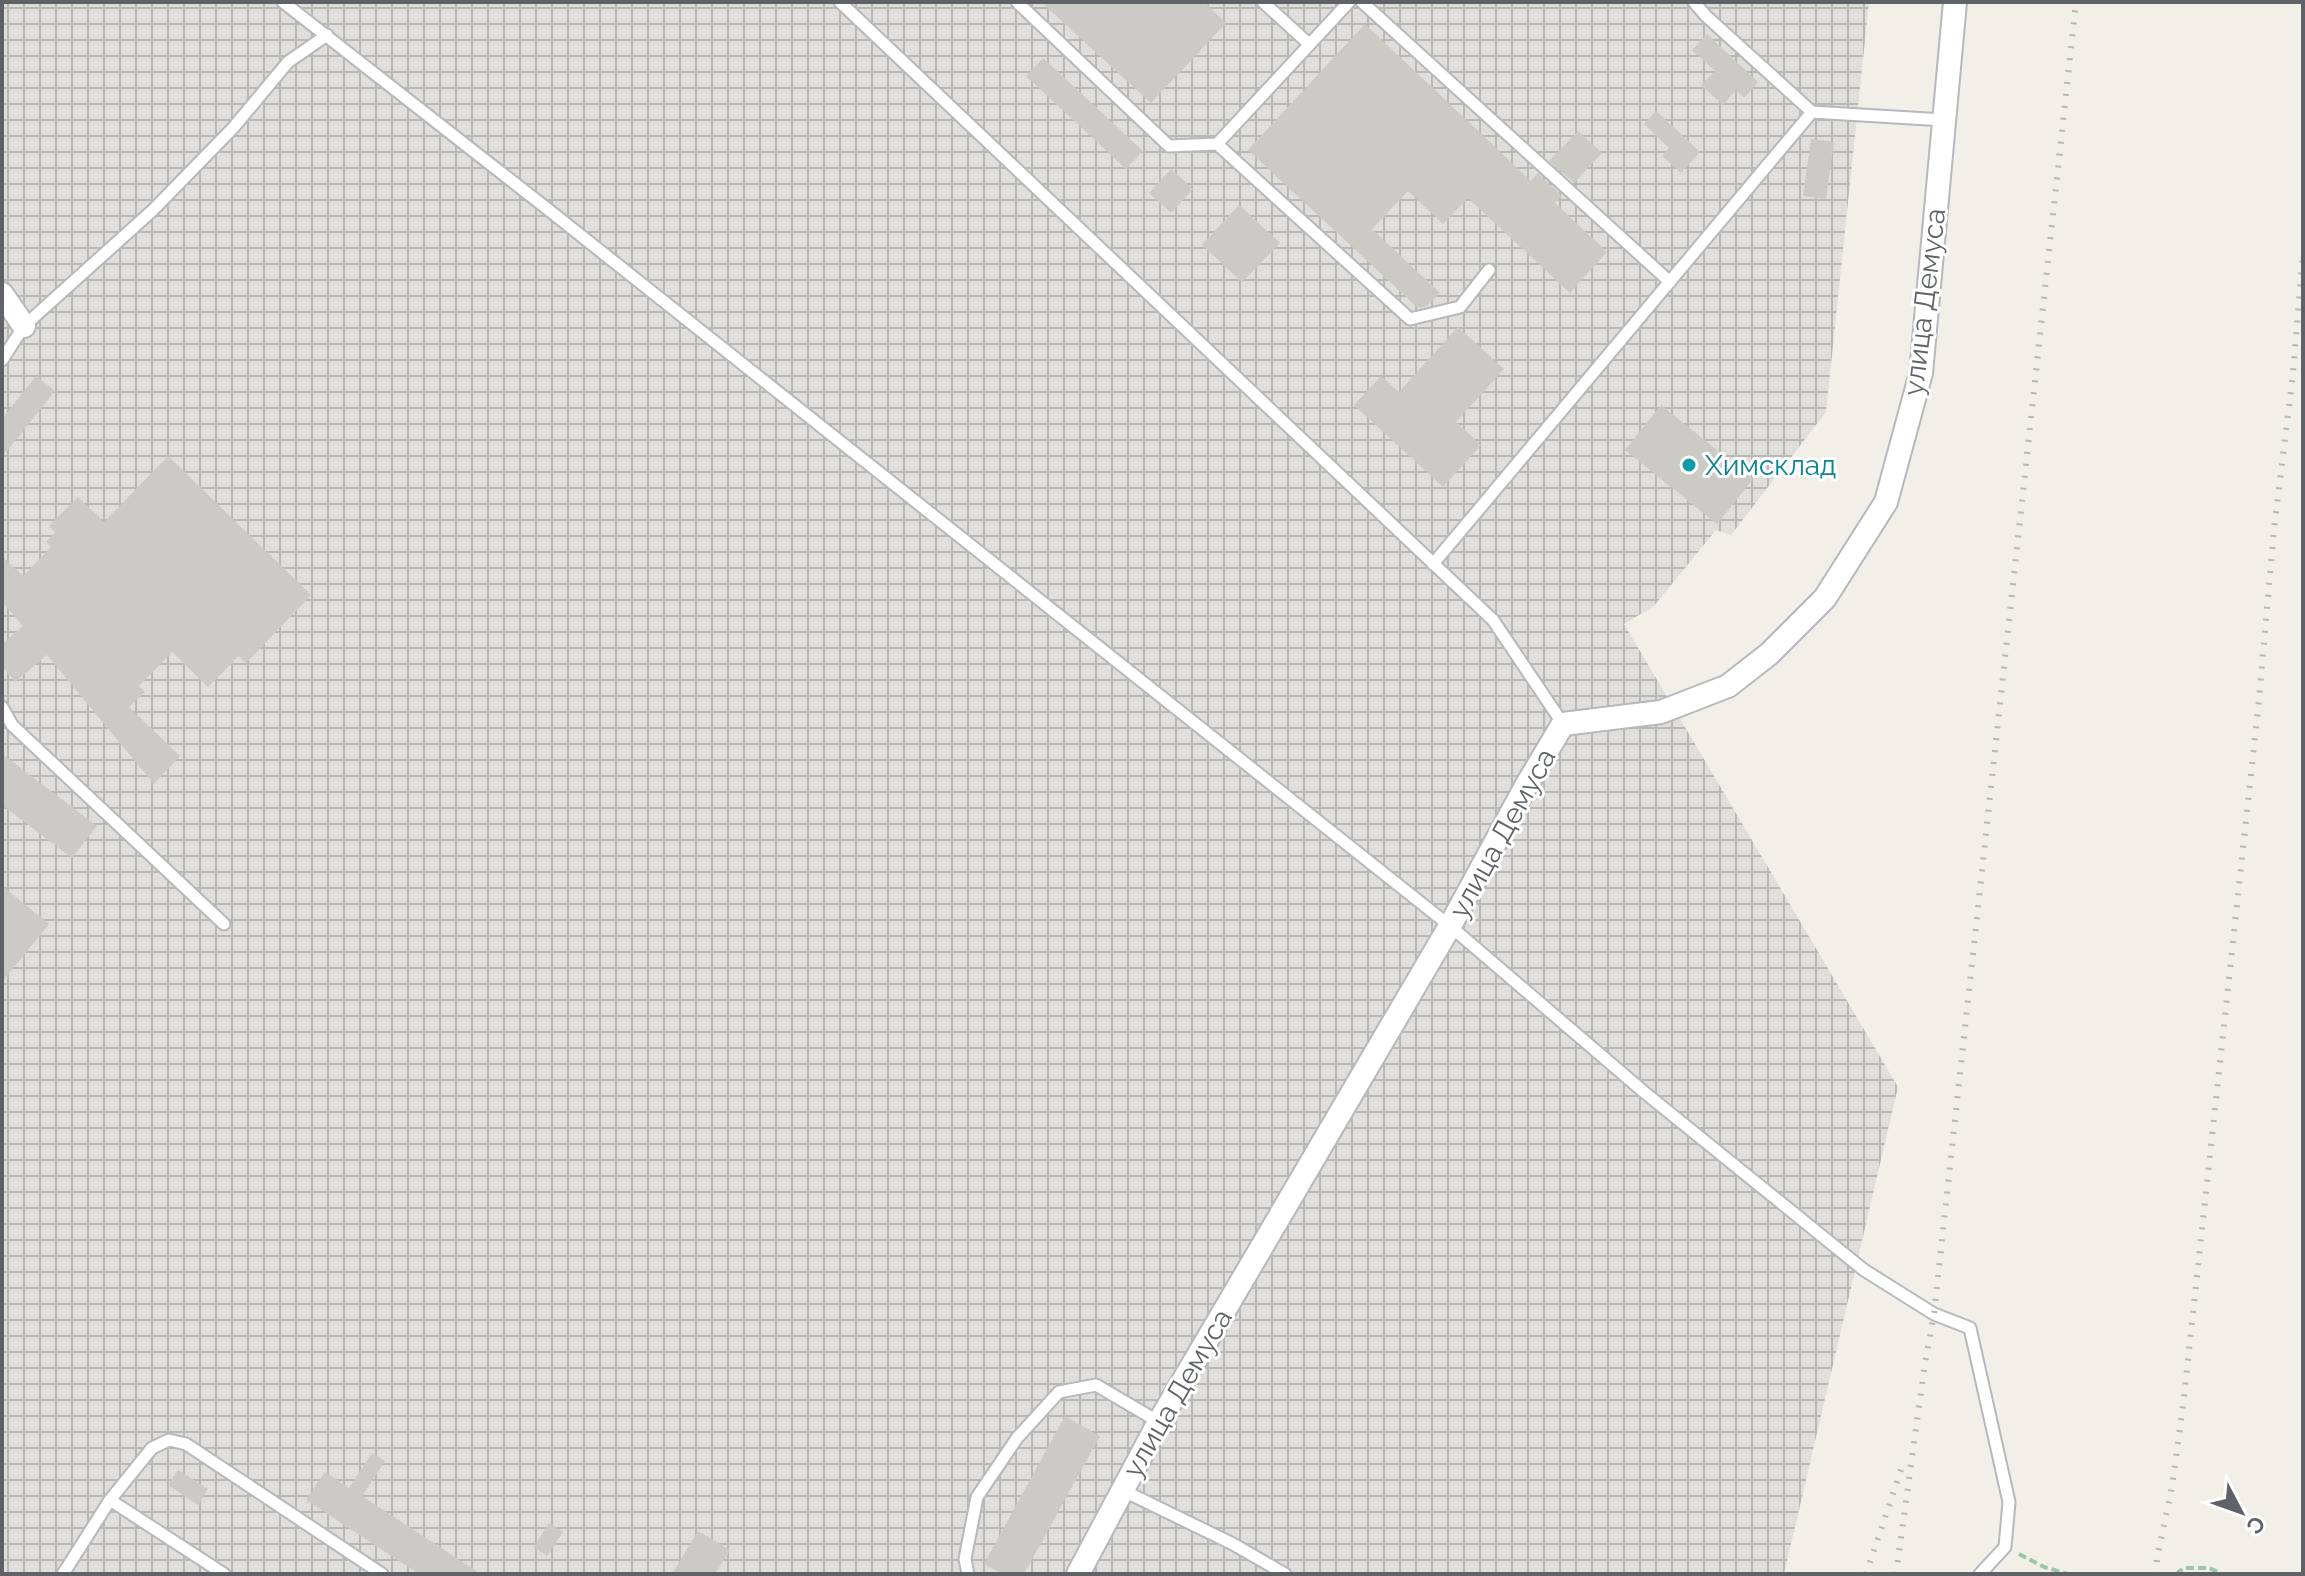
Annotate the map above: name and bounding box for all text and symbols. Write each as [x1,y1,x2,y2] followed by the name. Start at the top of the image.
[1897,206,1952,398] street label: улица Демуса
[1705,449,1836,482] place label: Химсклад
[1680,456,1698,474] marker: Химсклад
[1442,743,1563,924] street label: улица Демуса
[1116,1303,1239,1483] street label: улица Демуса
[2201,1472,2281,1552] north arrow
[2241,1511,2271,1539] text: С

